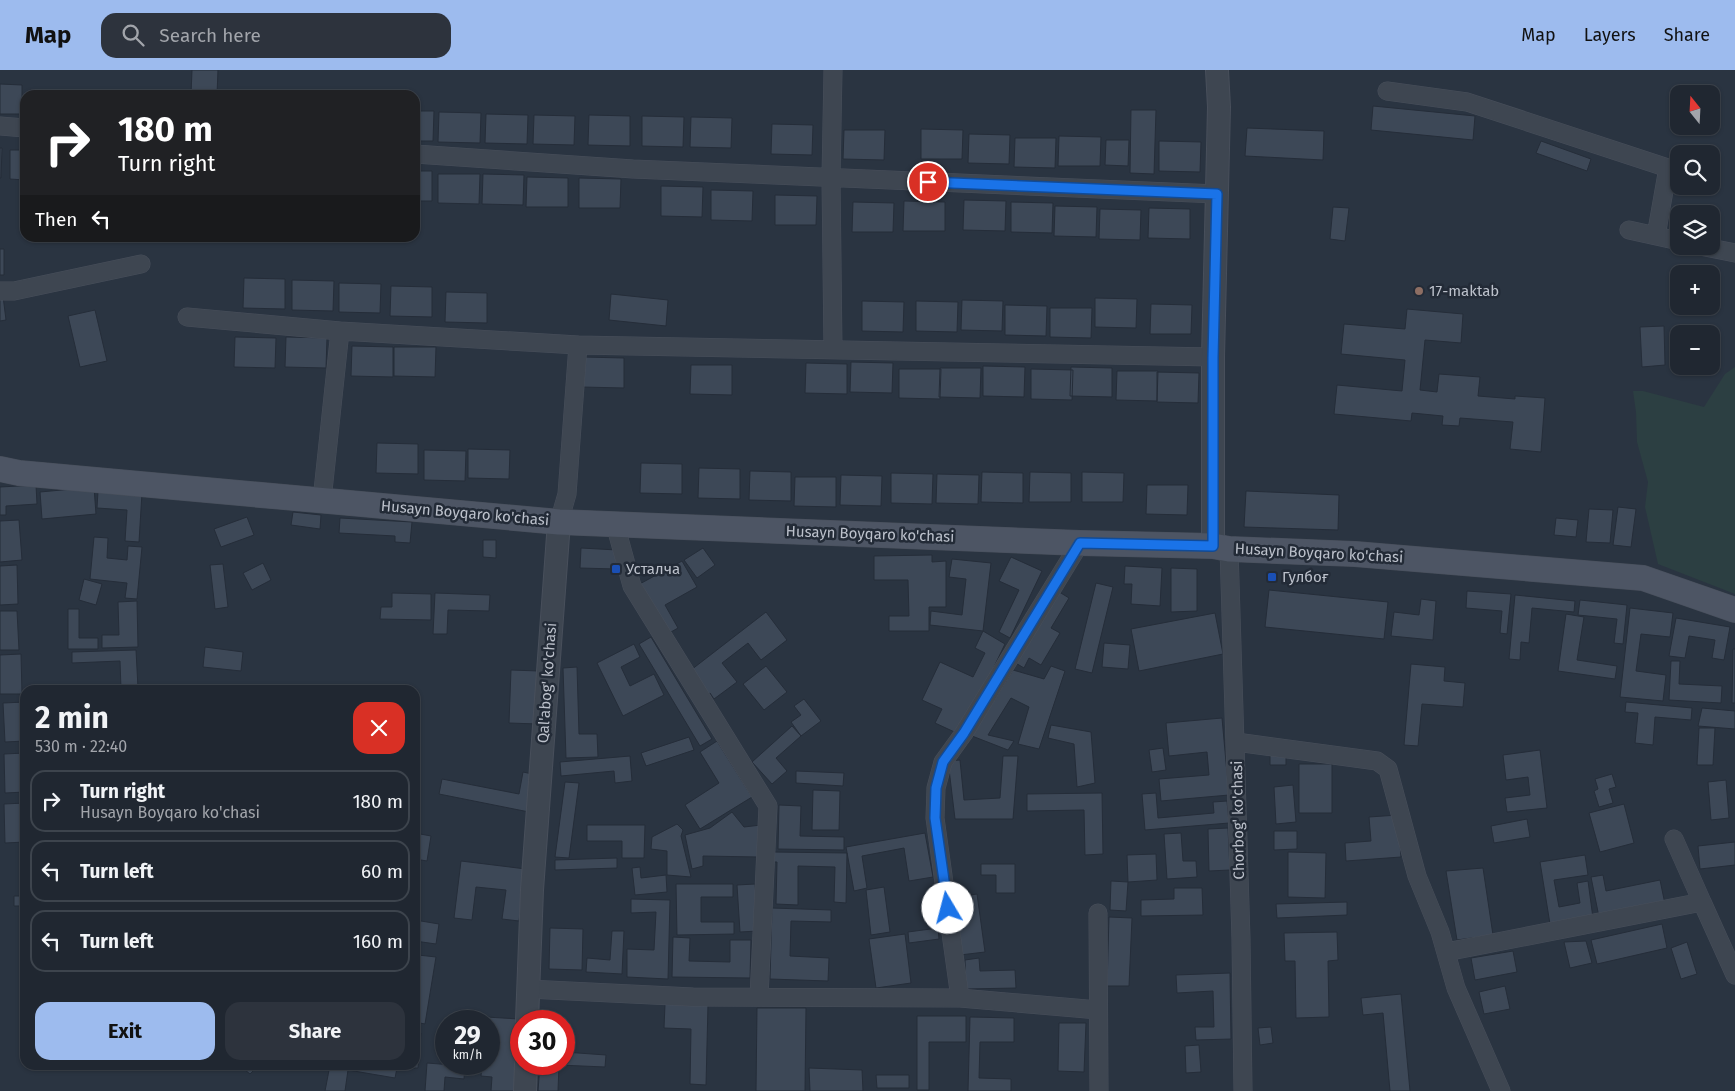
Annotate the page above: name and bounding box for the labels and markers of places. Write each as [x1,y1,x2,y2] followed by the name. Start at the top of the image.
[907,161,949,203] pin
[1429,282,1499,300] place label: 17-maktab
[1413,285,1425,297] marker: 17-maktab
[626,560,680,578] place label: Усталча
[610,563,622,575] marker: Усталча
[1282,568,1329,586] place label: Гулбоғ
[1266,571,1278,583] marker: Гулбоғ

